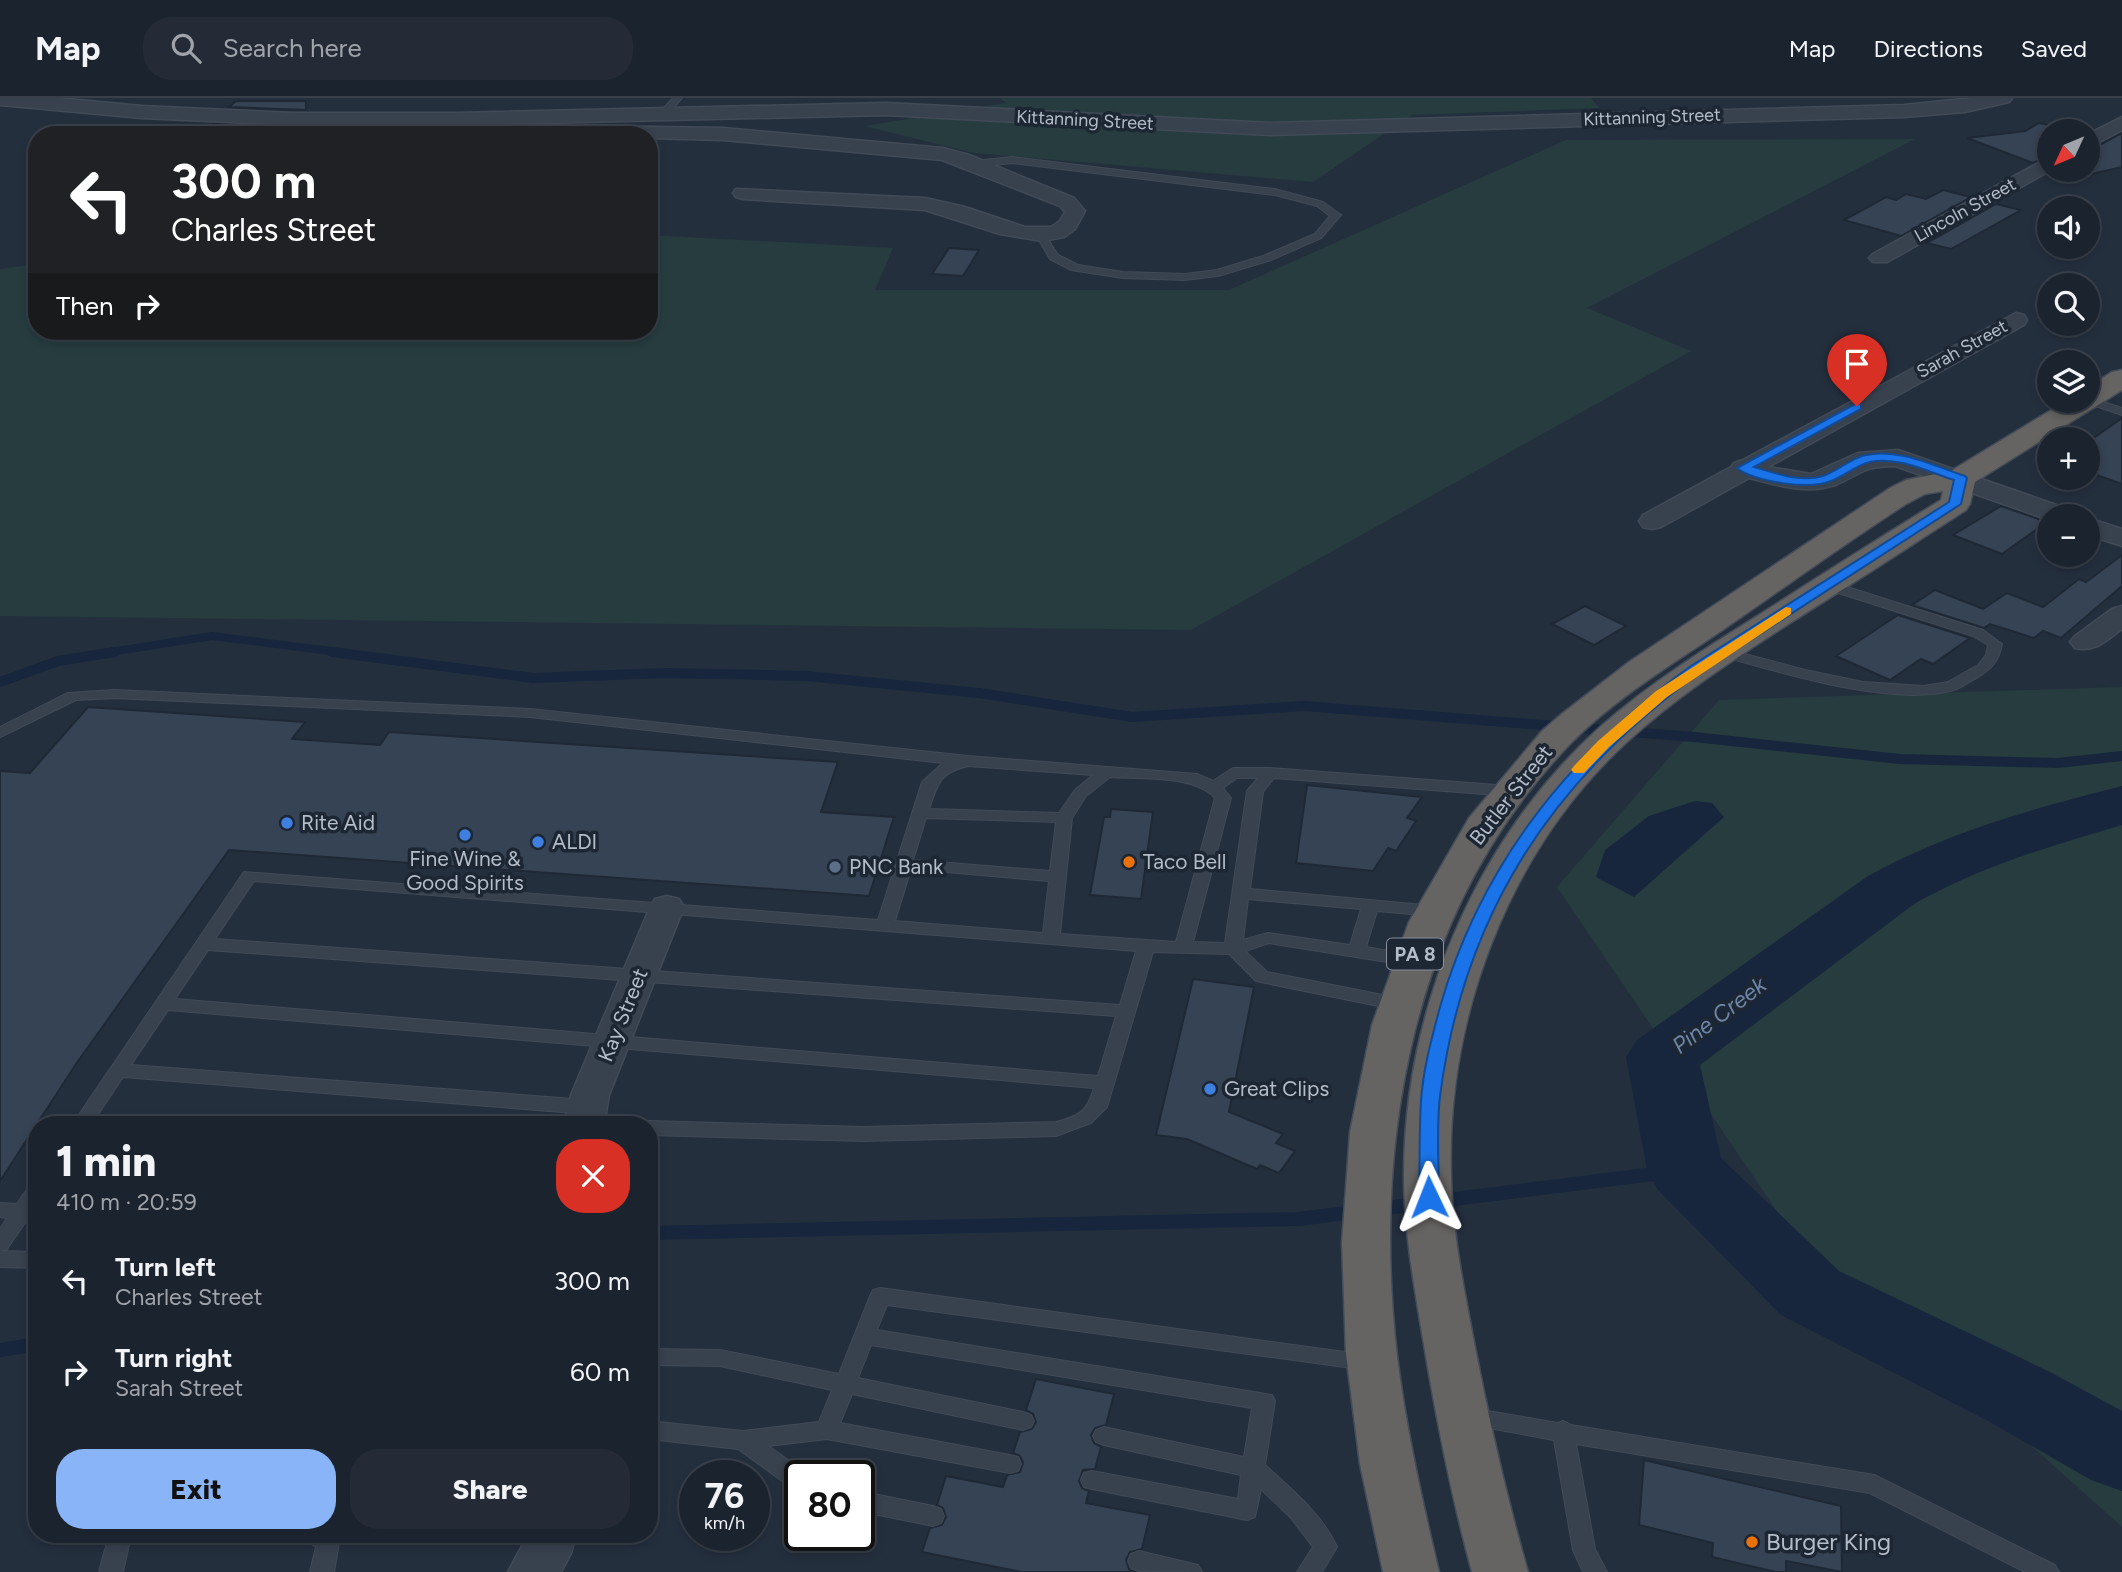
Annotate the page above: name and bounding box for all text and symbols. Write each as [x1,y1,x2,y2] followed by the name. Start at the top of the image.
[143,17,633,80] search box
[35,29,101,68] text: Map
[167,29,205,67] icon: search
[223,32,362,64] text: Search here
[1789,34,1835,63] text: Map
[1873,34,1983,63] text: Directions
[2021,34,2087,63] text: Saved
[1583,104,1721,130] street label: Kittanning Street
[1016,105,1154,135] street label: Kittanning Street
[2037,119,2100,182] north arrow
[2037,119,2100,567] map controls
[171,151,316,210] text: 300 m
[56,154,147,245] icon: left
[1910,173,2020,247] street label: Lincoln Street
[2037,196,2100,259] button: sound
[171,211,376,249] text: Charles Street
[2037,273,2100,336] button: search
[128,287,166,325] icon: right
[56,290,114,322] text: Then
[1913,315,2011,383] street label: Sarah Street
[1827,334,1887,406] pin
[1838,345,1876,383] icon: arrive
[2037,350,2100,413] button: layers
[2037,427,2100,490] button: +
[2037,504,2100,567] button: −
[1464,740,1557,850] street label: Butler Street
[301,810,375,835] place label: Rite Aid
[279,815,295,831] marker: Rite Aid
[457,827,473,843] marker: Fine Wine & Good Spirits
[552,829,597,854] place label: ALDI
[530,834,546,850] marker: ALDI
[406,846,524,895] place label: Fine Wine & Good Spirits
[1143,849,1226,874] place label: Taco Bell
[849,854,944,879] place label: PNC Bank
[1121,854,1137,870] marker: Taco Bell
[827,859,843,875] marker: PNC Bank
[1387,939,1443,970] road number: PA 8
[593,965,653,1065] street label: Kay Street
[1666,970,1772,1059] water label: Pine Creek
[1224,1076,1329,1101] place label: Great Clips
[1202,1081,1218,1097] marker: Great Clips
[56,1136,156,1187] text: 1 min
[556,1139,630,1213] button: close
[1392,1160,1466,1234] position arrow
[56,1188,197,1216] text: 410 m · 20:59
[115,1251,216,1283] text: Turn left
[56,1262,94,1300] icon: left
[554,1265,630,1297] text: 300 m
[115,1283,262,1311] text: Charles Street
[115,1342,232,1374] text: Turn right
[56,1353,94,1391] icon: right
[570,1356,630,1388] text: 60 m
[115,1374,243,1402] text: Sarah Street
[56,1449,336,1529] button: Exit
[350,1449,630,1529] button: Share
[784,1460,875,1551] speed limit sign: 80
[705,1475,744,1517] text: 76
[704,1512,745,1534] text: km/h
[1766,1527,1891,1556] place label: Burger King
[1744,1534,1760,1550] marker: Burger King

